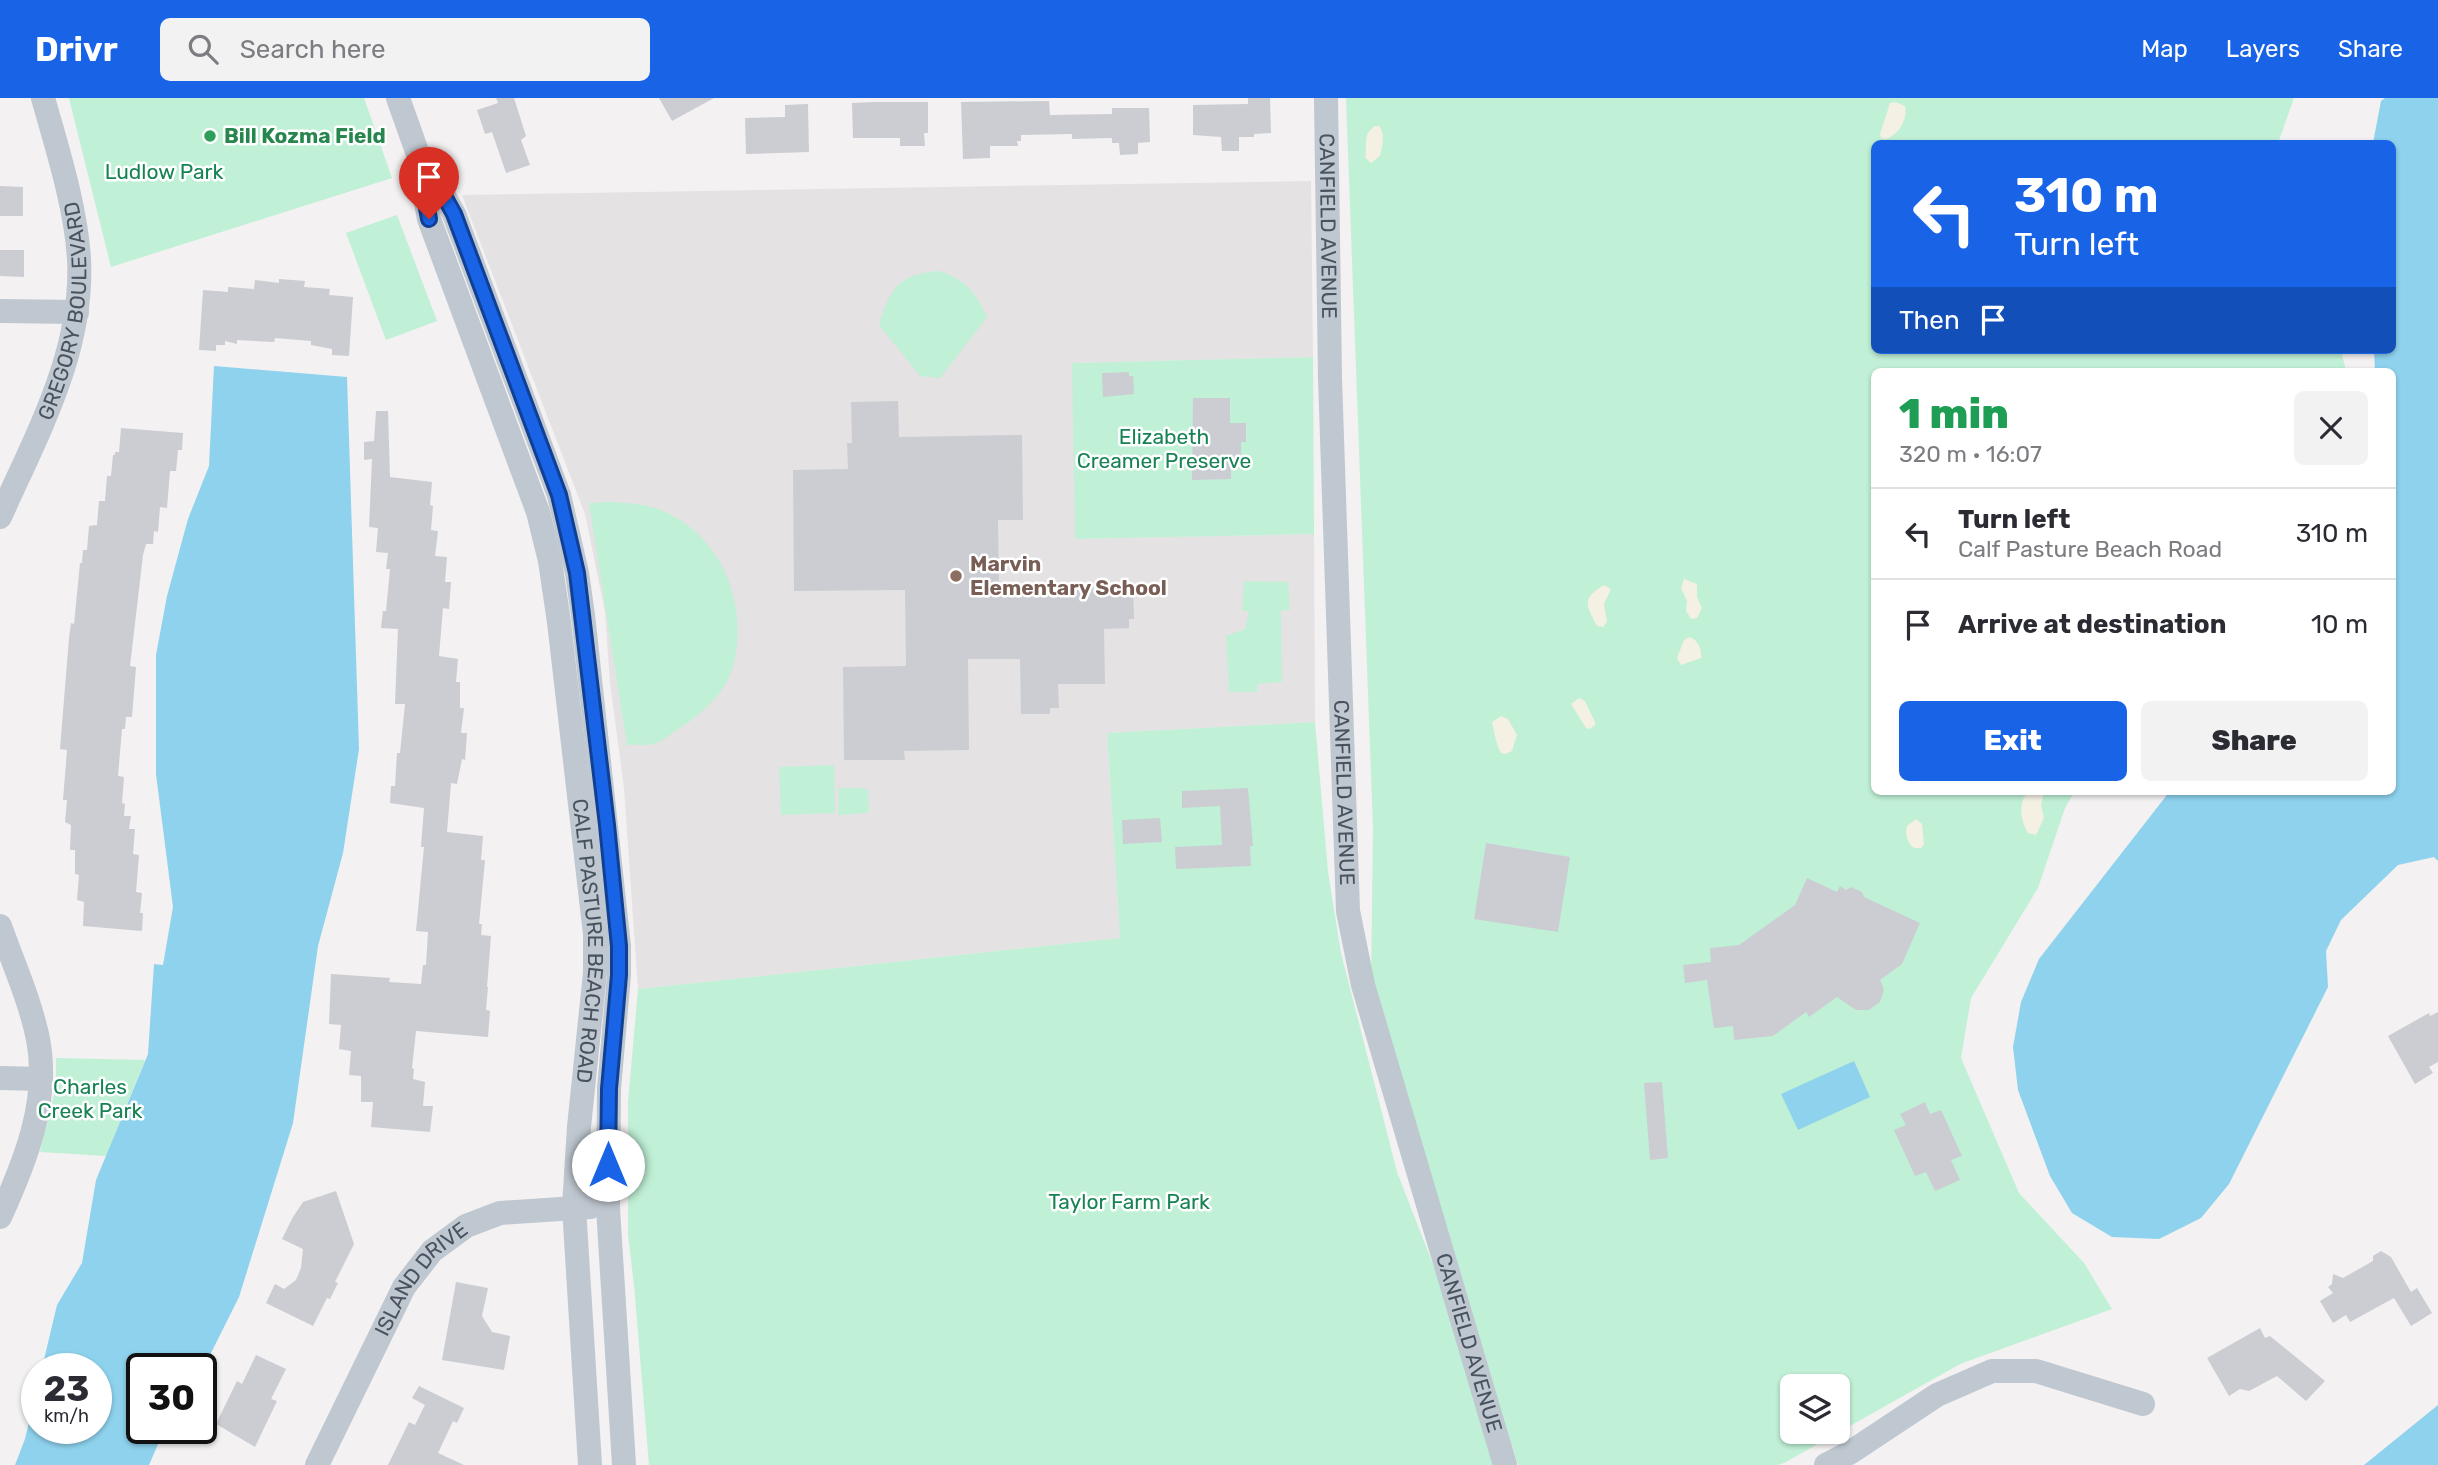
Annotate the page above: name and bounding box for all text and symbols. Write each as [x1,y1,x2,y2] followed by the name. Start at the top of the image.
[160,18,650,81] search box
[35,30,118,69] text: Drivr
[184,30,222,68] icon: search
[240,34,386,65] text: Search here
[2141,35,2188,63] text: Map
[2226,35,2300,63] text: Layers
[2338,35,2403,63] text: Share
[224,123,386,148] place label: Bill Kozma Field
[202,128,218,144] marker: Bill Kozma Field
[1315,133,1342,319] street label: CANFIELD AVENUE
[399,147,459,219] pin
[410,158,448,196] icon: arrive
[105,159,224,184] park label: Ludlow Park
[2014,166,2159,224] text: 310 m
[1899,168,1990,259] icon: left
[32,199,91,424] street label: GREGORY BOULEVARD
[2014,225,2139,263] text: Turn left
[1974,301,2012,339] icon: arrive
[1899,305,1960,336] text: Then
[1899,389,2009,439] text: 1 min
[2294,391,2368,465] button: close
[1077,424,1251,473] park label: Elizabeth Creamer Preserve
[1899,440,2042,468] text: 320 m · 16:07
[1958,504,2070,535] text: Turn left
[1899,515,1937,553] icon: left
[2296,518,2368,549] text: 310 m
[1958,535,2222,563] text: Calf Pasture Beach Road
[970,551,1167,600] place label: Marvin Elementary School
[948,568,964,584] marker: Marvin Elementary School
[1899,606,1937,644] icon: arrive
[1958,609,2226,640] text: Arrive at destination
[2311,609,2368,640] text: 10 m
[1329,699,1360,886] street label: CANFIELD AVENUE
[1899,701,2127,781] button: Exit
[2141,701,2368,781] button: Share
[567,797,609,1084] street label: CALF PASTURE BEACH ROAD
[38,1074,143,1123] park label: Charles Creek Park
[571,1128,645,1202] position arrow
[1048,1189,1210,1214] park label: Taylor Farm Park
[369,1216,472,1340] street label: ISLAND DRIVE
[1431,1250,1508,1435] street label: CANFIELD AVENUE
[126,1353,217,1444] speed limit sign: 30
[44,1368,89,1410] text: 23
[1780,1374,1850,1444] map controls
[1780,1374,1850,1444] button: layers
[44,1405,89,1427] text: km/h

